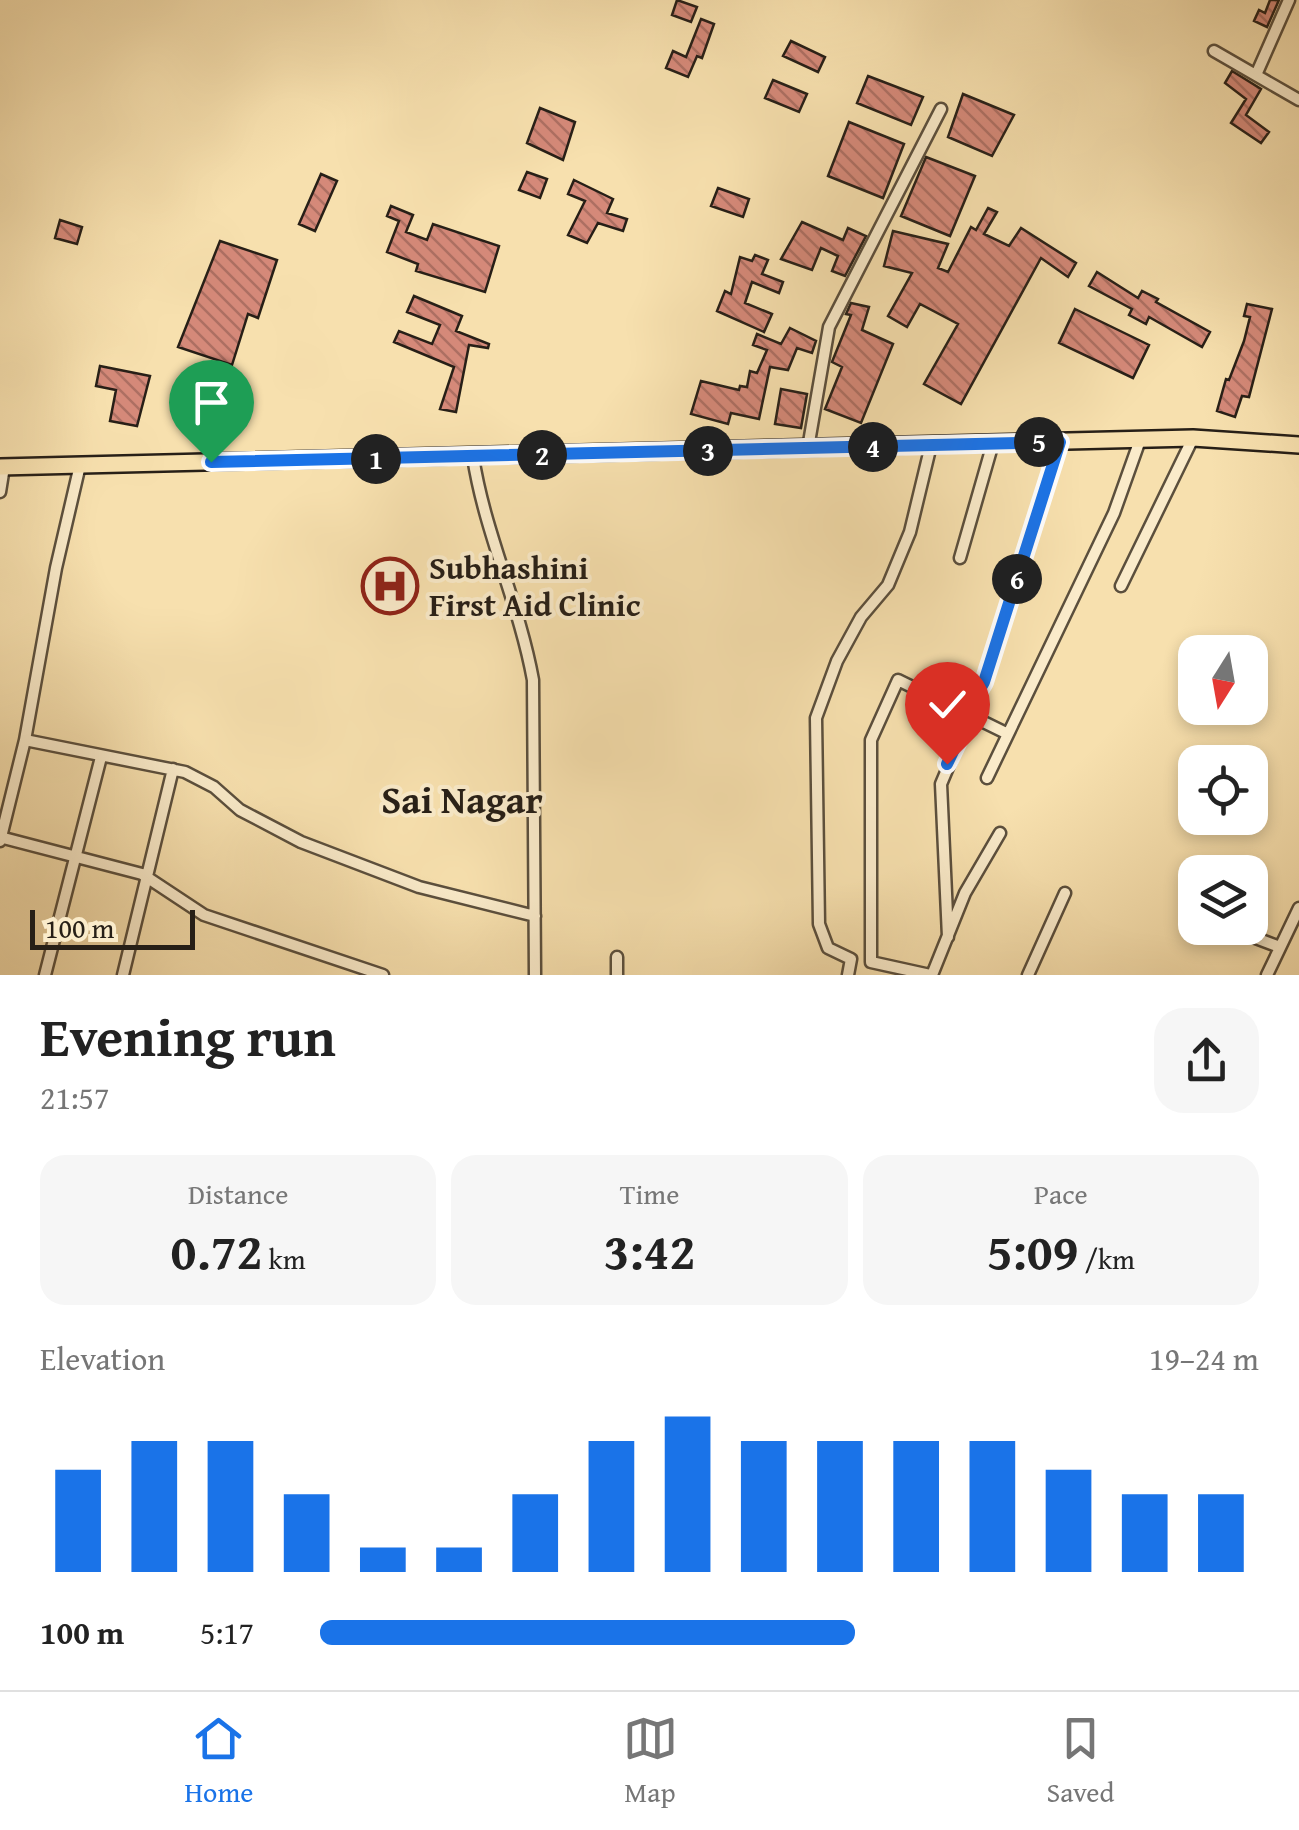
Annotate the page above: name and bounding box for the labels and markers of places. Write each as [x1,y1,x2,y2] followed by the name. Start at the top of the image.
[169,360,254,463] pin
[1014,417,1064,467] pin: 5
[848,422,898,472] pin: 4
[683,426,733,476] pin: 3
[517,430,567,480] pin: 2
[351,434,401,484] pin: 1
[429,544,641,628] place label: Subhashini First Aid Clinic
[992,554,1042,604] pin: 6
[360,556,420,616] hospital icon: Subhashini First Aid Clinic
[905,662,990,765] pin

